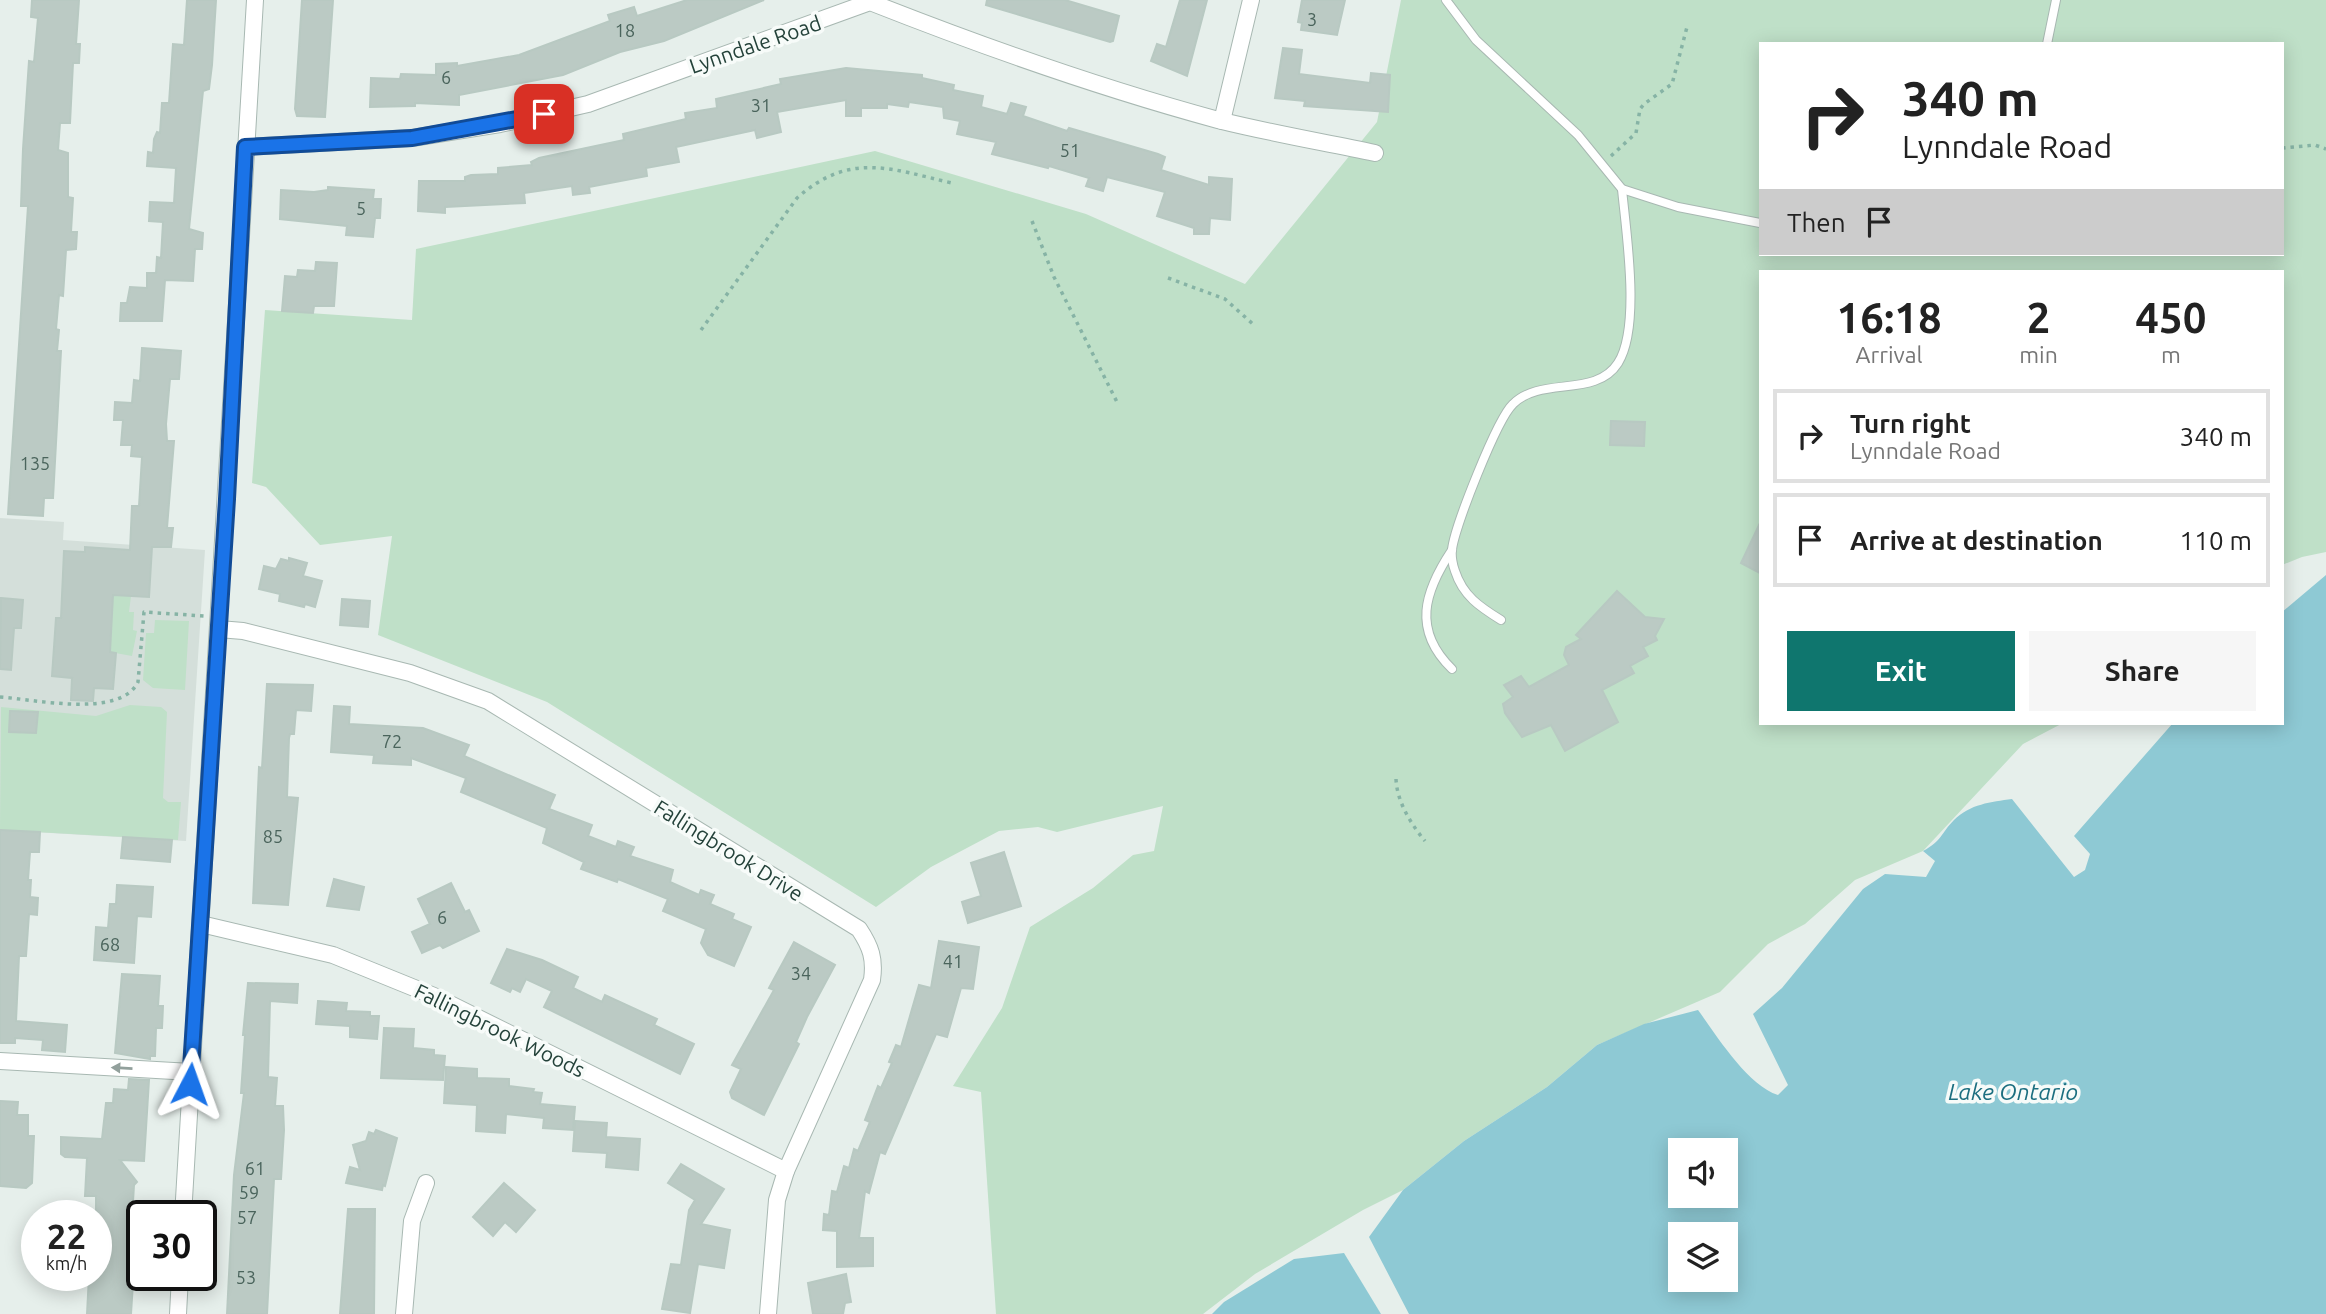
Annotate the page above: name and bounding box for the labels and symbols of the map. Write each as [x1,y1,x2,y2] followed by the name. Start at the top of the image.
[1307,9,1317,29] house number: 3
[686,10,824,78] street label: Lynndale Road
[615,20,635,40] house number: 18
[441,67,451,87] house number: 6
[514,84,574,144] pin
[751,95,771,115] house number: 31
[1060,140,1080,160] house number: 51
[356,198,366,218] house number: 5
[20,453,50,473] house number: 135
[382,731,402,751] house number: 72
[650,794,808,906] street label: Fallingbrook Drive
[263,826,283,846] house number: 85
[437,907,447,927] house number: 6
[100,934,120,954] house number: 68
[943,951,963,971] house number: 41
[791,963,811,983] house number: 34
[411,978,589,1082] street label: Fallingbrook Woods
[153,1047,227,1121] position arrow
[111,1062,133,1073] one-way arrow
[1948,1079,2078,1104] water label: Lake Ontario
[245,1158,265,1178] house number: 61
[239,1182,259,1202] house number: 59
[126,1200,217,1291] speed limit sign: 30
[237,1207,257,1227] house number: 57
[236,1267,256,1287] house number: 53

